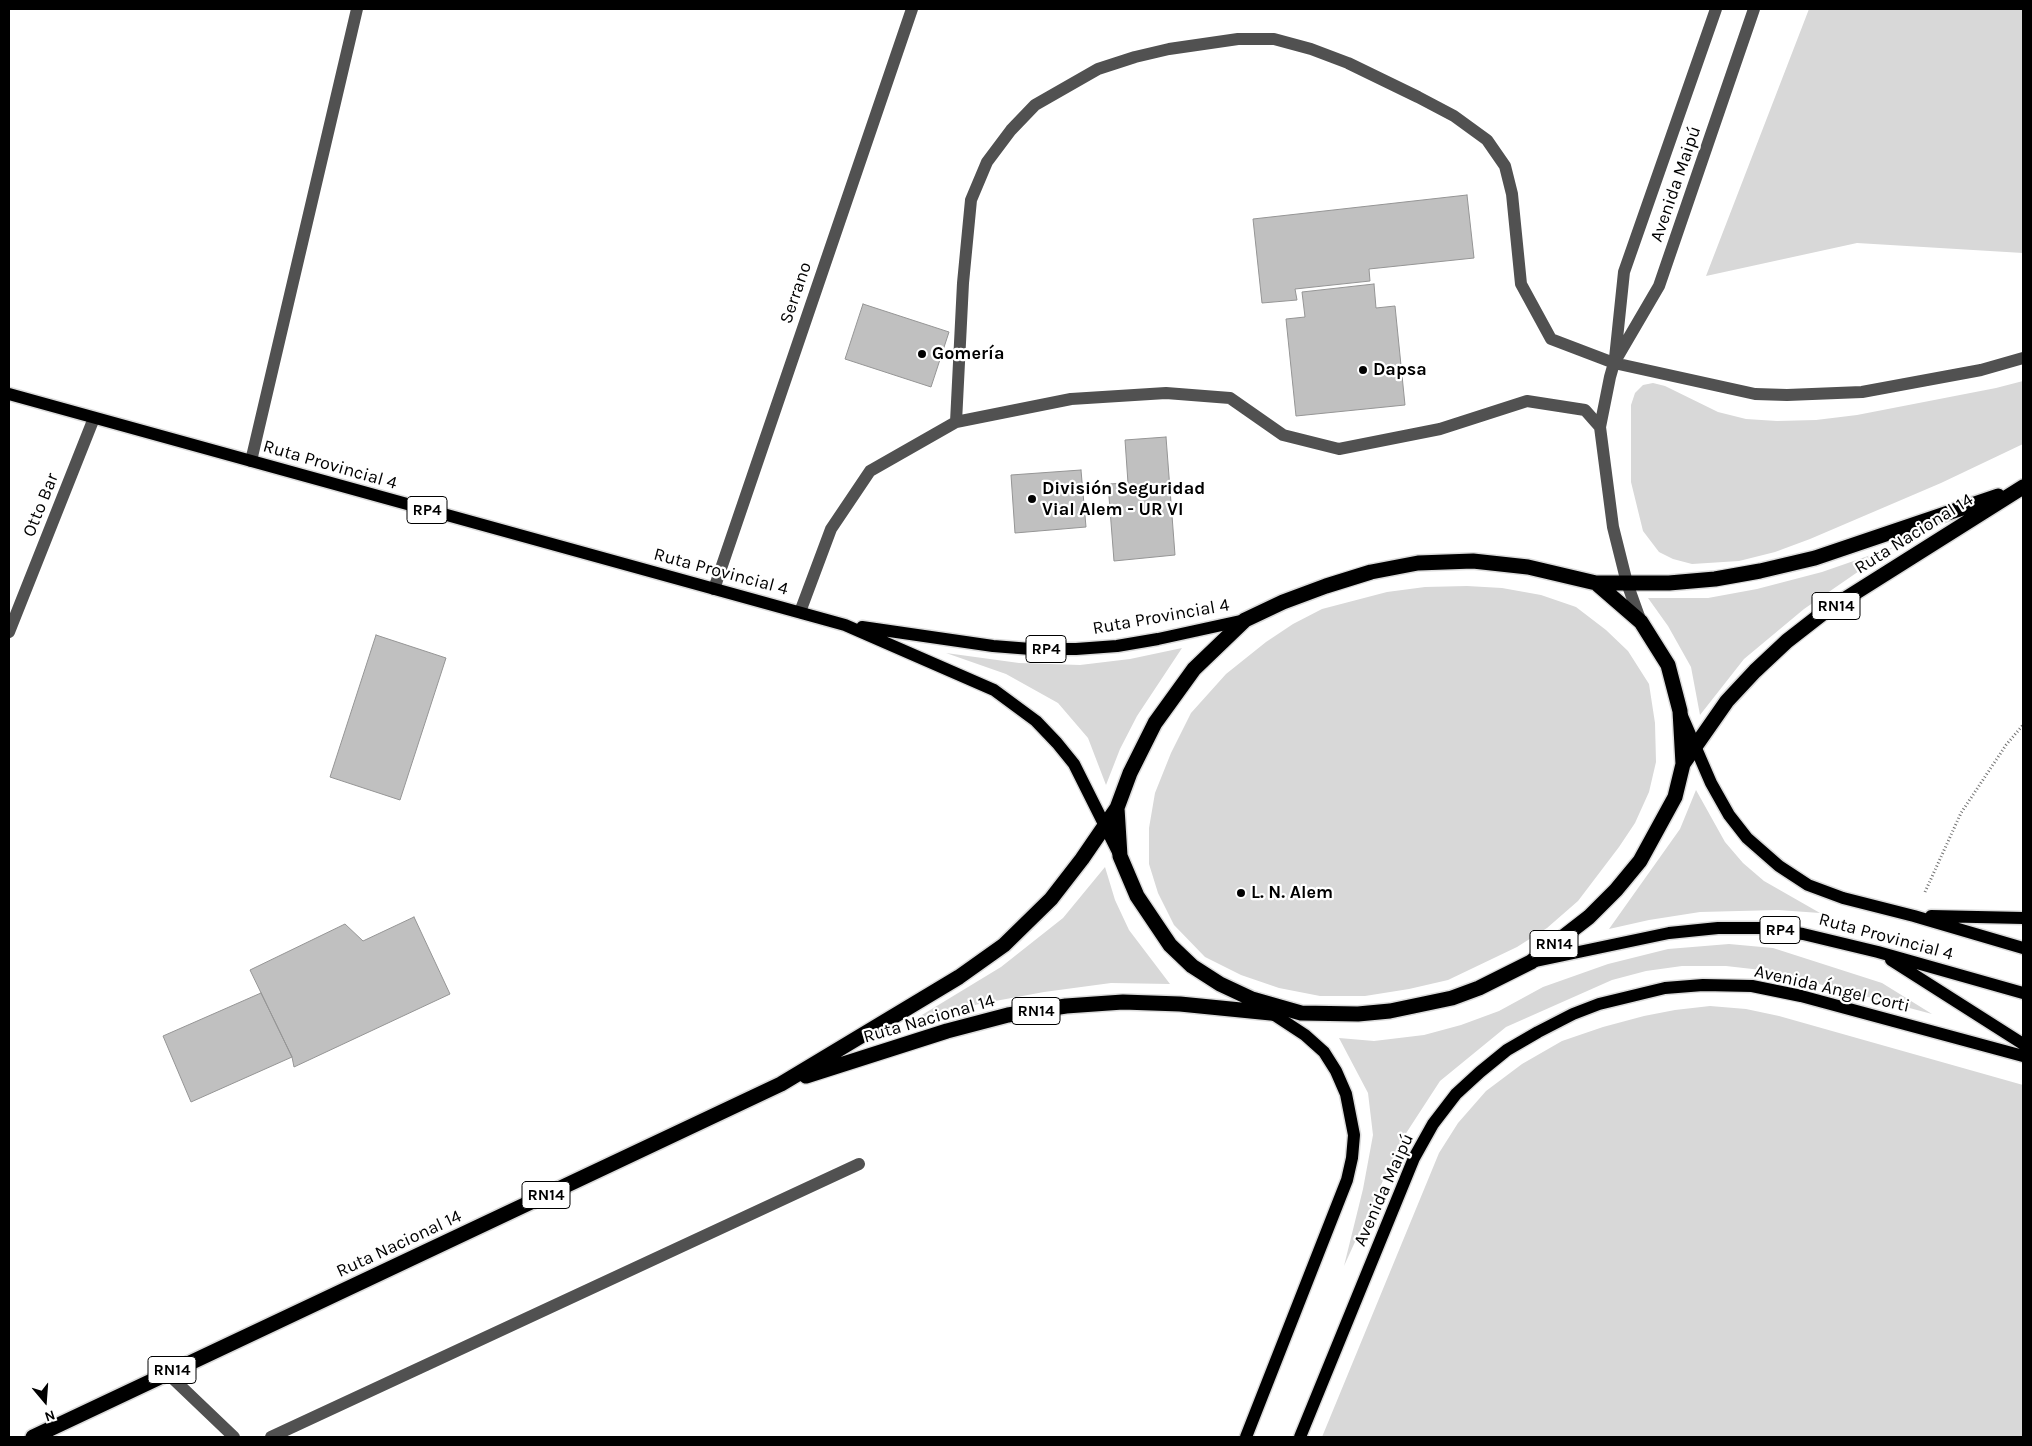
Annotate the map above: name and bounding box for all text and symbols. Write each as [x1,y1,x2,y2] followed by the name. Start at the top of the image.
[1646,123,1706,245] street label: Avenida Maipú
[775,259,817,327] street label: Serrano
[932,343,1004,365] place label: Gomería
[916,348,928,360] marker: Gomería
[1373,359,1427,381] place label: Dapsa
[1357,364,1369,376] marker: Dapsa
[261,436,399,494] street label: Ruta Provincial 4
[18,470,64,540] street label: Otto Bar
[1042,478,1205,520] place label: División Seguridad Vial Alem - UR VI
[1851,489,1977,579] street label: Ruta Nacional 14
[1026,493,1038,505] marker: División Seguridad Vial Alem - UR VI
[407,496,447,524] road number: RP4
[651,544,791,600] street label: Ruta Provincial 4
[1812,592,1860,620] road number: RN14
[1091,594,1231,640] street label: Ruta Provincial 4
[1026,636,1066,662] road number: RP4
[1251,882,1333,904] place label: L. N. Alem
[1235,887,1247,899] marker: L. N. Alem
[1816,909,1956,965] street label: Ruta Provincial 4
[1760,916,1800,944] road number: RP4
[1530,931,1578,958] road number: RN14
[1752,961,1912,1017] street label: Avenida Ángel Corti
[861,990,997,1048] street label: Ruta Nacional 14
[1012,998,1060,1024] road number: RN14
[1349,1130,1419,1250] street label: Avenida Maipú
[522,1182,570,1208] road number: RN14
[333,1206,465,1282] street label: Ruta Nacional 14
[148,1356,196,1384] road number: RN14
[20,1376,70,1426] north arrow
[42,1406,57,1425] text: N

